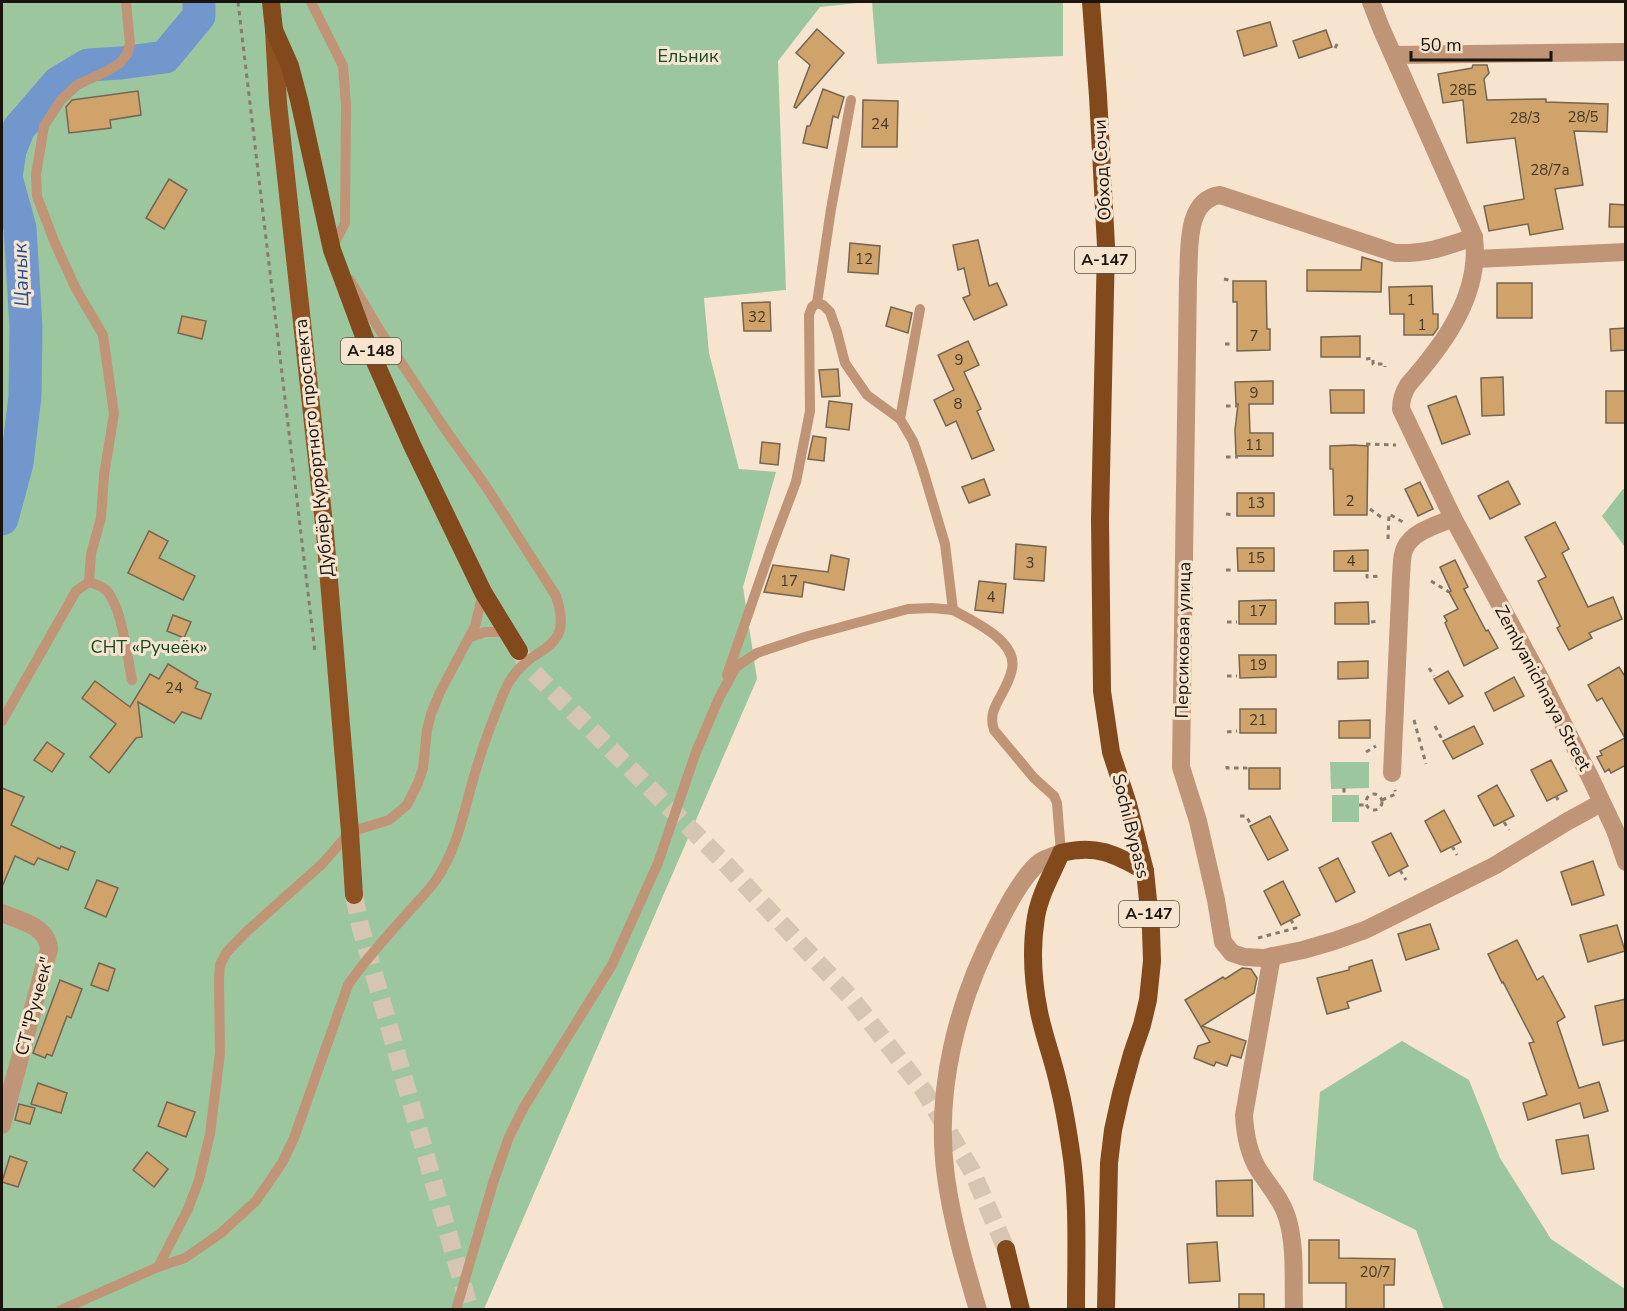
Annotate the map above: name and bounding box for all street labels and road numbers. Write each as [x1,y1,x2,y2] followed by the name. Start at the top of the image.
[1087,119,1117,221] street label: Обход Сочи
[1075,247,1135,273] road number: А-147
[289,318,339,578] street label: Дублёр Курортного проспекта
[341,338,401,364] road number: А-148
[1170,561,1196,719] street label: Персиковая улица
[1489,601,1597,775] street label: Zemlyanichnaya Street
[1106,771,1156,881] street label: Sochi Bypass
[1119,901,1179,927] road number: А-147
[9,954,59,1058] street label: СТ "Ручеек"

